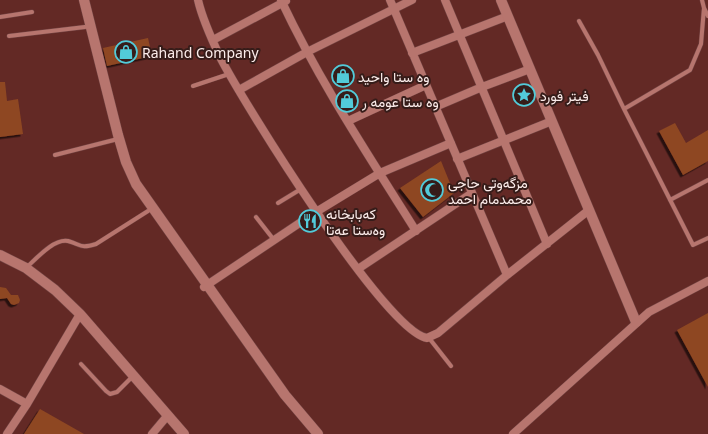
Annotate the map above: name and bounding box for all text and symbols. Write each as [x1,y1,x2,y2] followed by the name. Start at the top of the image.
[113,39,139,65] shop icon: Rahand Company
[142,43,259,62] place label: Rahand Company
[330,63,356,89] shop icon: وه ستا واحید
[358,67,429,86] place label: وه ستا واحید
[511,82,537,108] place icon: فيتر فورد
[540,86,589,105] place label: فيتر فورد
[334,88,360,114] shop icon: وه ستا عومه ر
[361,92,439,111] place label: وه ستا عومه ر
[448,173,532,208] place label: مزگەوتی حاجی محمدمام احمد
[419,177,445,203] mosque icon: مزگەوتی حاجی محمدمام احمد
[326,204,385,239] place label: کەبابخانە وەستا عەتا
[297,208,323,234] restaurant icon: کەبابخانە وەستا عەتا

